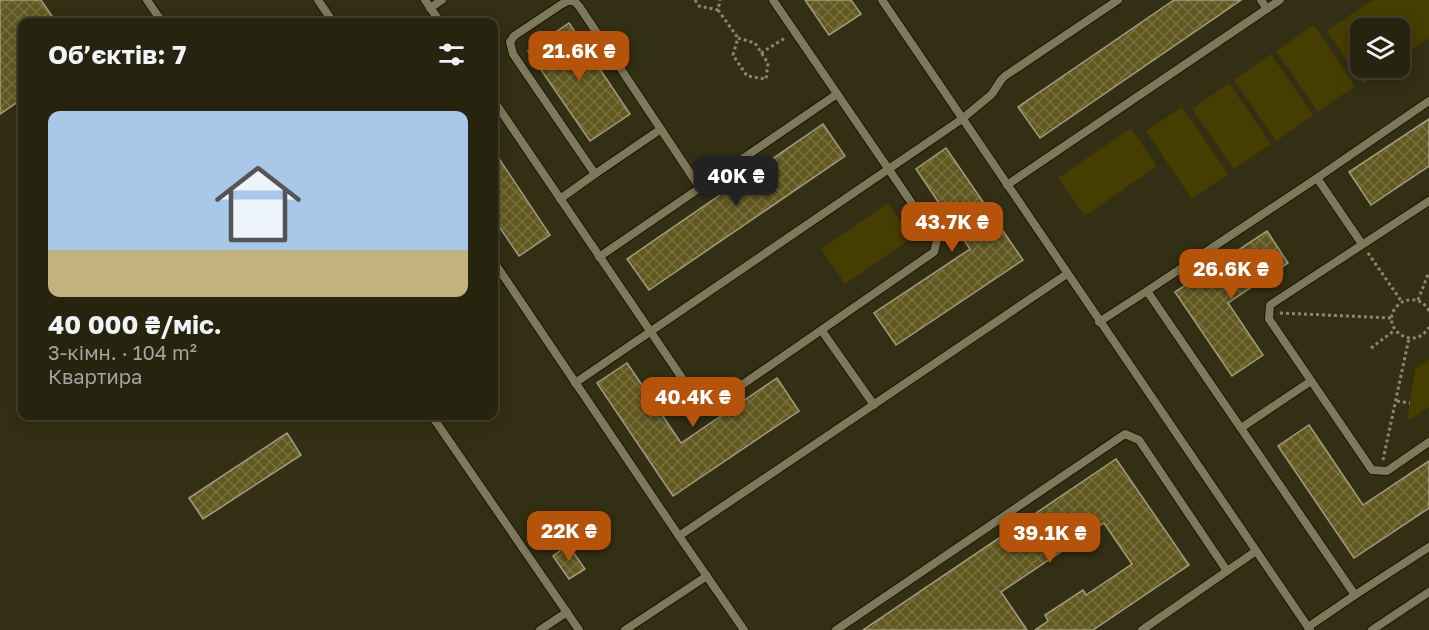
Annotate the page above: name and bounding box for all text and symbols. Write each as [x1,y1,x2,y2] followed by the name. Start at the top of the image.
[1350,18,1410,78] map controls
[1350,18,1410,78] button: layers
[524,31,634,82] pin: 21.6K ₴
[435,38,468,71] icon: filters
[542,38,616,62] text: 21.6K ₴
[48,39,186,70] text: Об’єктів: 7
[204,150,312,258] icon: home
[694,156,778,207] pin: 40K ₴
[707,163,765,187] text: 40K ₴
[897,202,1007,253] pin: 43.7K ₴
[915,209,989,233] text: 43.7K ₴
[1176,249,1286,300] pin: 26.6K ₴
[1193,256,1269,280] text: 26.6K ₴
[48,309,222,340] text: 40 000 ₴/міс.
[48,340,197,364] text: 3-кімн. · 104 m²
[48,364,142,388] text: Квартира
[638,377,748,428] pin: 40.4K ₴
[655,384,731,408] text: 40.4K ₴
[527,511,611,562] pin: 22K ₴
[995,513,1105,564] pin: 39.1K ₴
[541,518,597,542] text: 22K ₴
[1013,520,1087,544] text: 39.1K ₴

